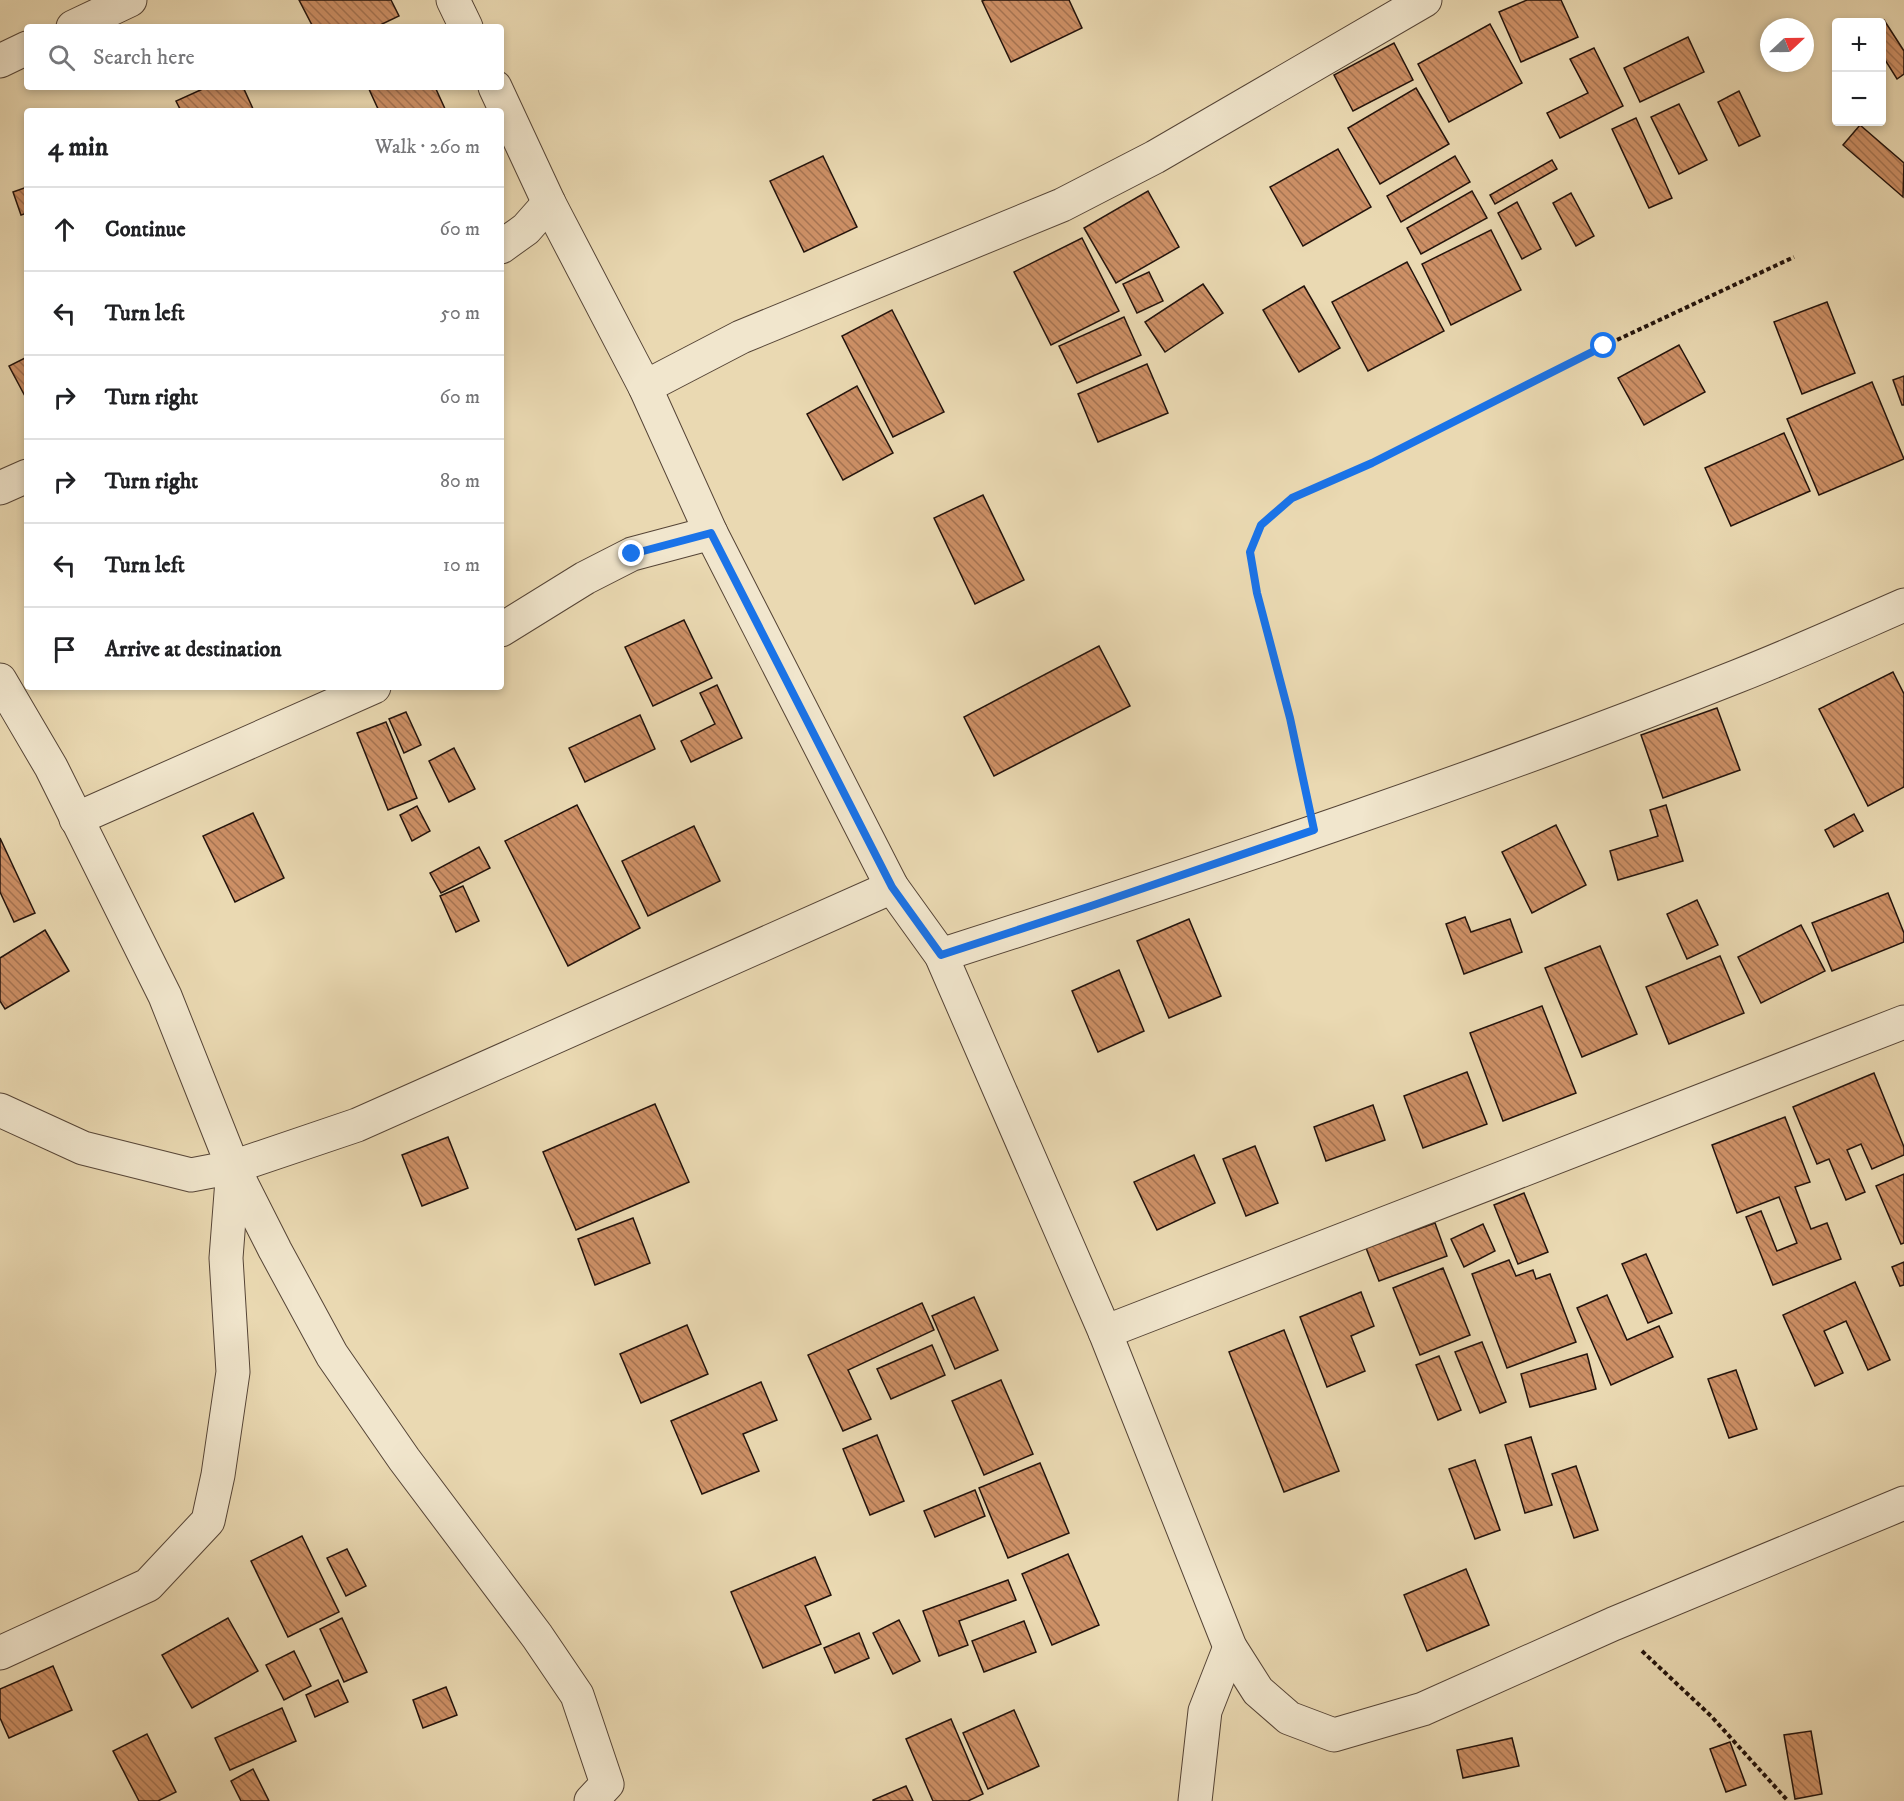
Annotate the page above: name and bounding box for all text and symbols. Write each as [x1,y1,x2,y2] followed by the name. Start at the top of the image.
[1760,18,1814,72] north arrow
[1832,18,1886,126] map controls
[1832,18,1886,72] button: +
[24,24,504,90] search box
[45,41,78,74] icon: search
[93,44,195,71] text: Search here
[1832,72,1886,126] button: −
[48,131,108,164] text: 4 min
[375,135,480,160] text: Walk · 260 m
[48,213,81,246] icon: ahead
[105,216,186,243] text: Continue
[440,217,480,242] text: 60 m
[48,297,81,330] icon: left
[105,300,185,327] text: Turn left
[440,301,480,326] text: 50 m
[1590,332,1616,358] route start
[48,381,81,414] icon: right
[105,384,198,411] text: Turn right
[440,385,480,410] text: 60 m
[48,465,81,498] icon: right
[105,468,198,495] text: Turn right
[440,469,480,494] text: 80 m
[618,540,644,566] route end
[48,549,81,582] icon: left
[105,552,185,579] text: Turn left
[443,553,480,578] text: 10 m
[48,633,81,666] icon: arrive
[105,636,282,663] text: Arrive at destination

